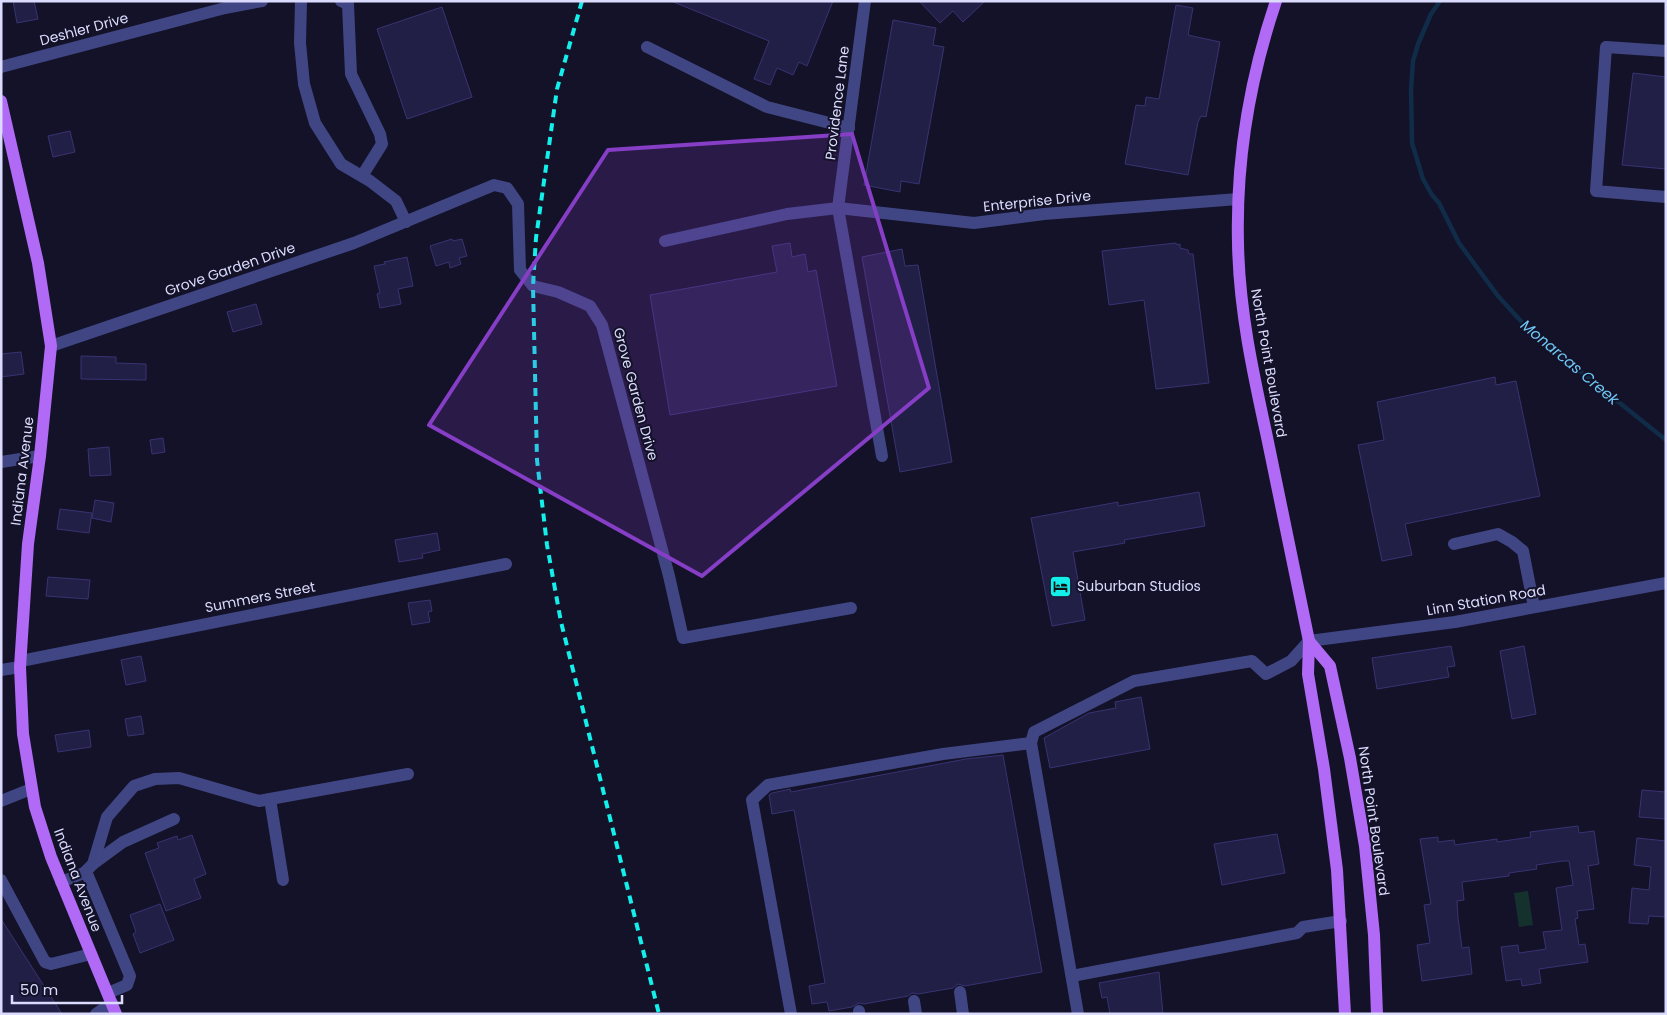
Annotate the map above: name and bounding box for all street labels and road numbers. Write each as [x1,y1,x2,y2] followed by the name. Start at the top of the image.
[37,7,131,50] street label: Deshler Drive
[820,45,854,161] street label: Providence Lane
[982,185,1092,217] street label: Enterprise Drive
[162,237,298,301] street label: Grove Garden Drive
[1246,287,1292,439] street label: North Point Boulevard
[609,325,663,463] street label: Grove Garden Drive
[5,415,39,527] street label: Indiana Avenue
[203,577,317,617] street label: Summers Street
[1425,580,1547,620] street label: Linn Station Road
[1354,745,1394,897] street label: North Point Boulevard
[49,825,107,935] street label: Indiana Avenue

